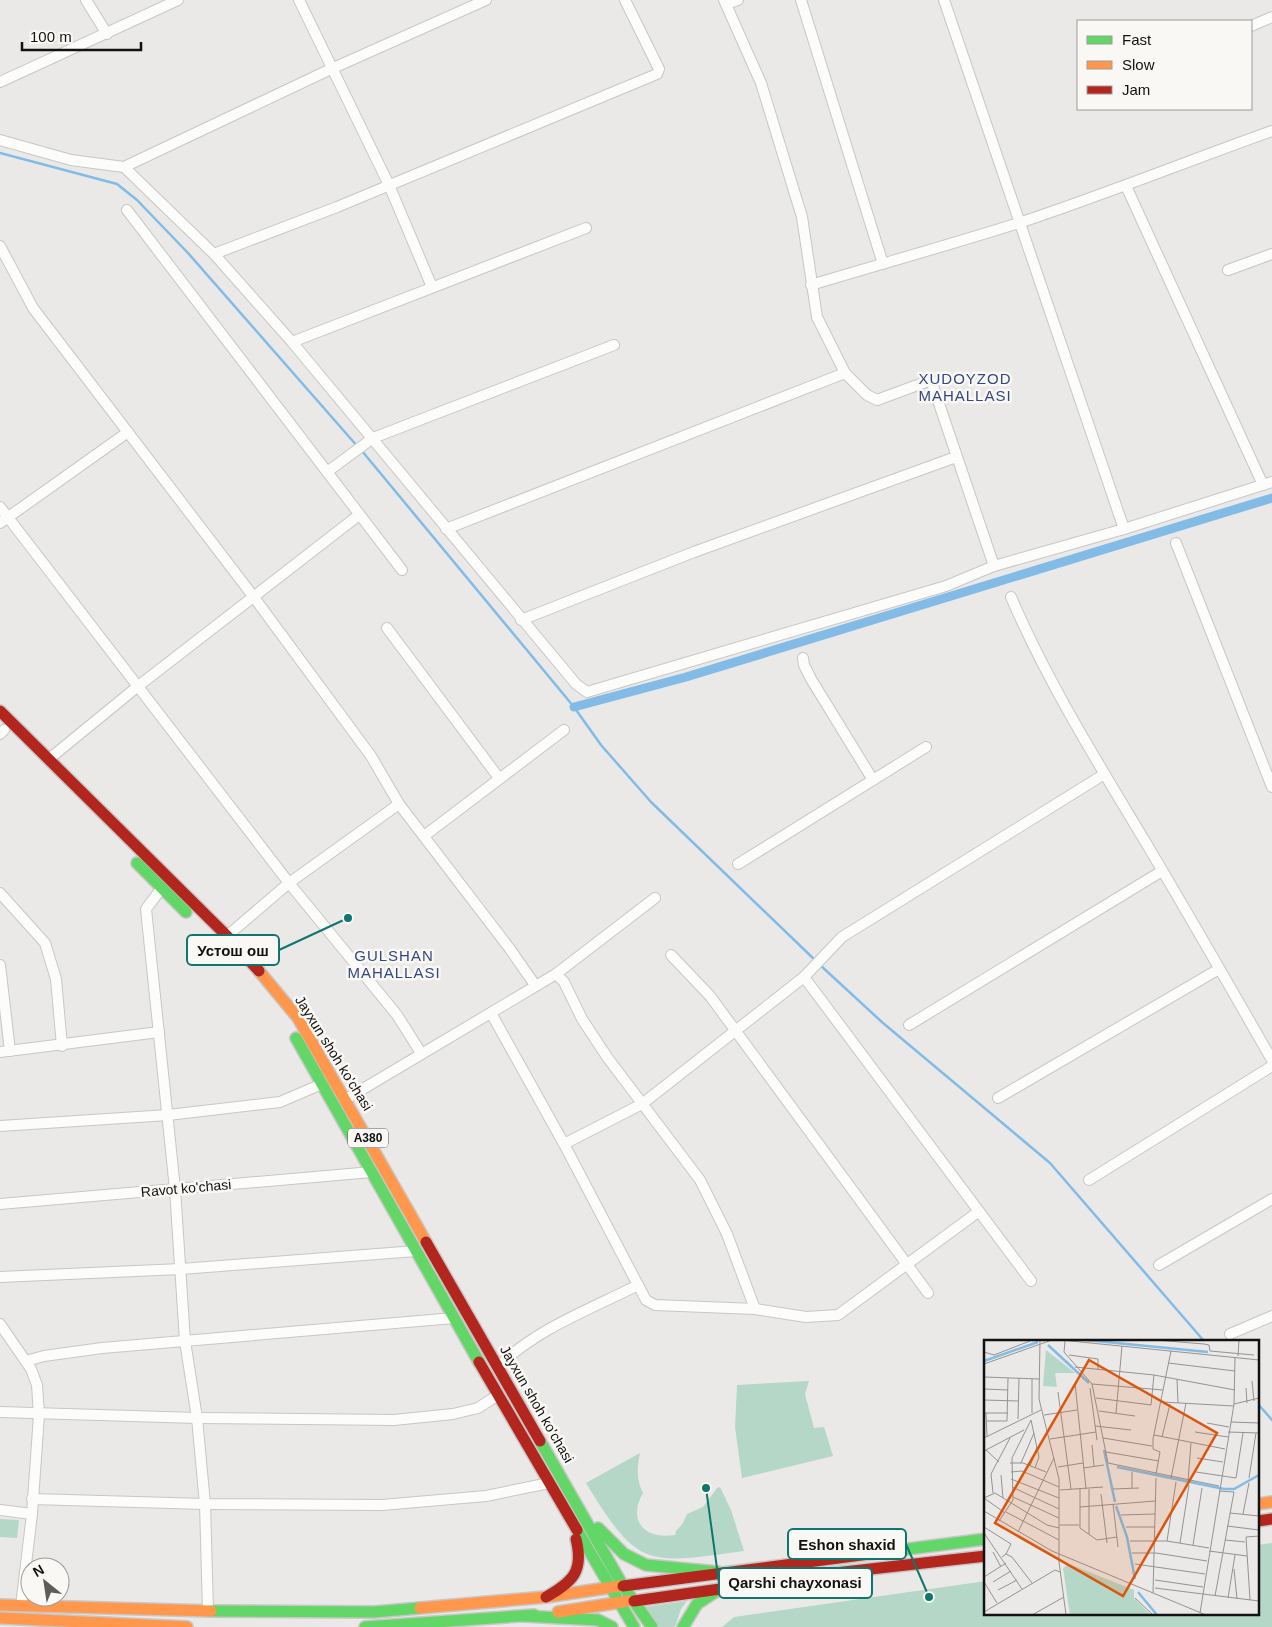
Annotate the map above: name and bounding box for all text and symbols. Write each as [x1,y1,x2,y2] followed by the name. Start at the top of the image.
[22,20,141,52] scale bar
[1077,20,1252,110] legend
[30,28,72,45] text: 100 m
[1122,31,1152,48] text: Fast
[1122,56,1155,73] text: Slow
[1122,81,1150,98] text: Jam
[918,370,1012,404] district label: XUDOYZOD MAHALLASI
[187,935,279,965] callout: Устош ош
[197,942,269,959] text: Устош ош
[347,947,441,981] district label: GULSHAN MAHALLASI
[292,993,376,1113] street label: Jayxun shoh ko'chasi
[348,1128,388,1148] road number: A380
[140,1176,232,1200] street label: Ravot ko'chasi
[984,1340,1260,1614] inset map
[497,1343,577,1465] street label: Jayxun shoh ko'chasi
[788,1529,906,1559] callout: Eshon shaxid
[798,1536,896,1553] text: Eshon shaxid
[20,1557,70,1607] north arrow
[30,1561,47,1580] text: N
[719,1568,872,1598] callout: Qarshi chayxonasi
[728,1574,862,1591] text: Qarshi chayxonasi

